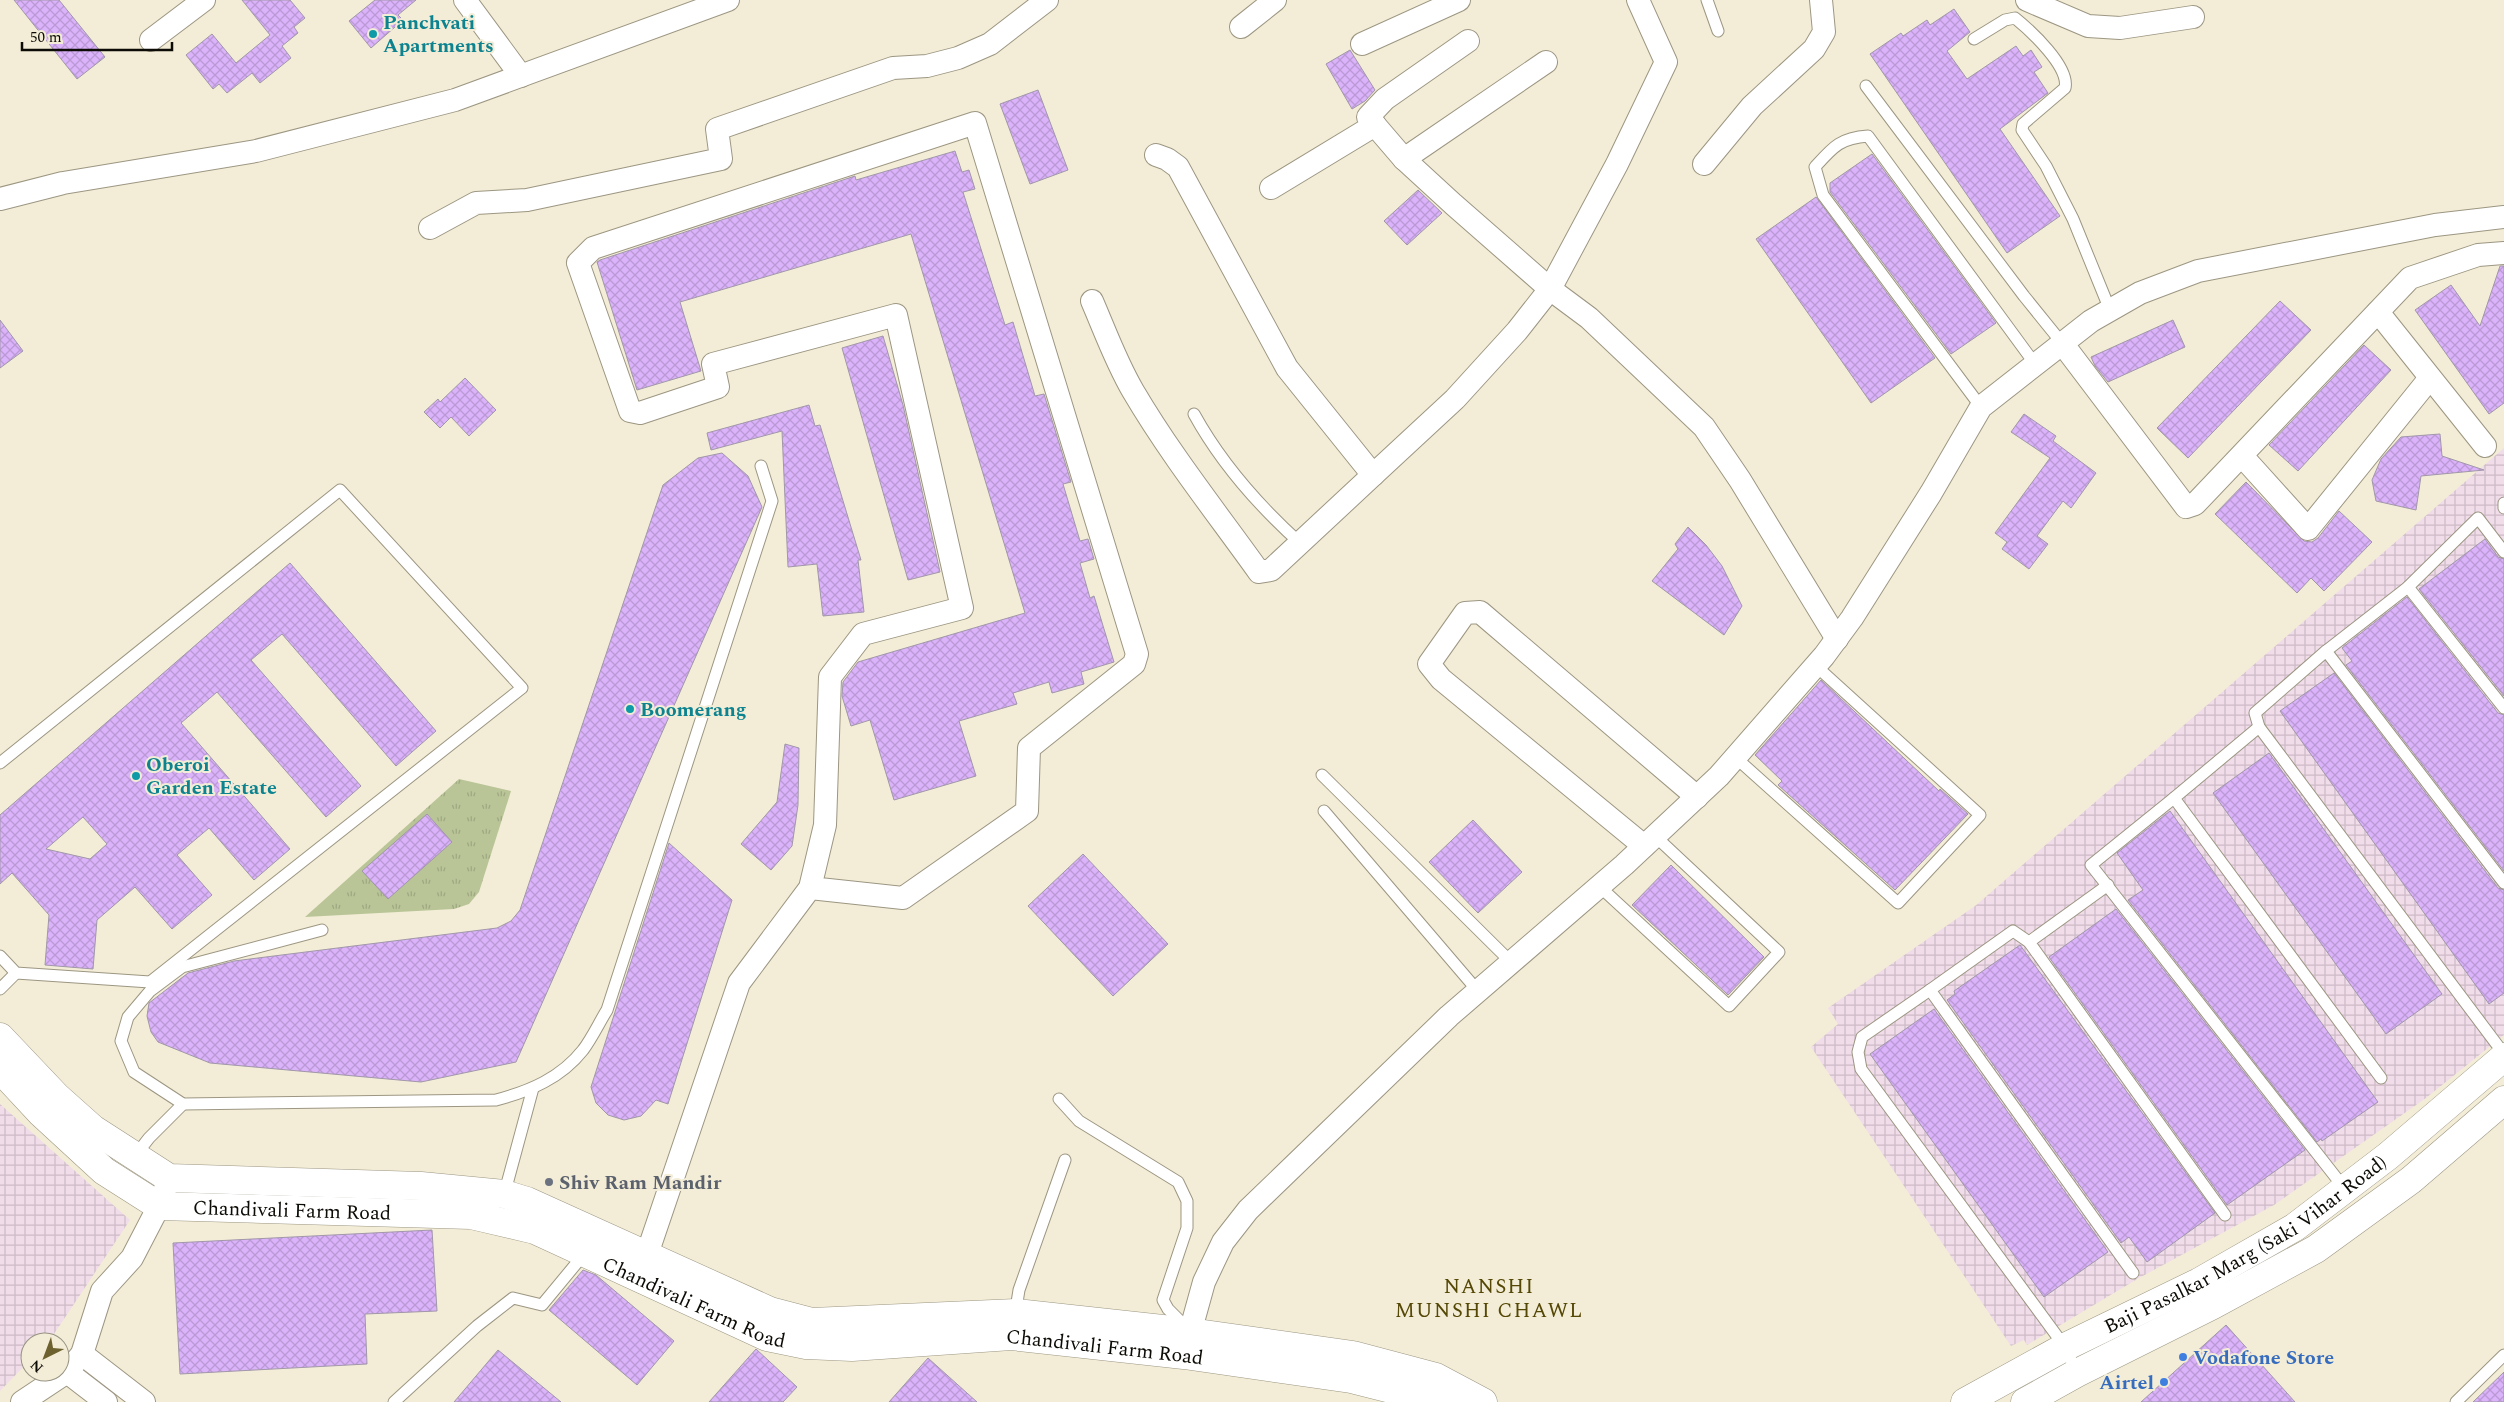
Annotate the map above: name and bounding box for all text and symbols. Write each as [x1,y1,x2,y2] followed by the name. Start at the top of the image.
[383,8,494,61] place label: Panchvati Apartments
[22,20,172,52] scale bar
[30,26,62,49] text: 50 m
[367,28,379,40] marker: Panchvati Apartments
[640,695,747,725] place label: Boomerang
[624,703,636,715] marker: Boomerang
[146,750,277,803] place label: Oberoi Garden Estate
[130,770,142,782] marker: Oberoi Garden Estate
[2099,1148,2393,1342] street label: Baji Pasalkar Marg (Saki Vihar Road)
[559,1168,722,1198] place label: Shiv Ram Mandir
[543,1176,555,1188] marker: Shiv Ram Mandir
[192,1193,392,1229] street label: Chandivali Farm Road
[597,1249,788,1356] street label: Chandivali Farm Road
[1395,1271,1583,1327] district label: NANSHI MUNSHI CHAWL
[1005,1322,1205,1374] street label: Chandivali Farm Road
[20,1332,70,1382] north arrow
[2193,1343,2334,1373] place label: Vodafone Store
[2177,1351,2189,1363] marker: Vodafone Store
[25,1355,48,1378] text: N
[2099,1368,2154,1398] place label: Airtel
[2158,1376,2170,1388] marker: Airtel

